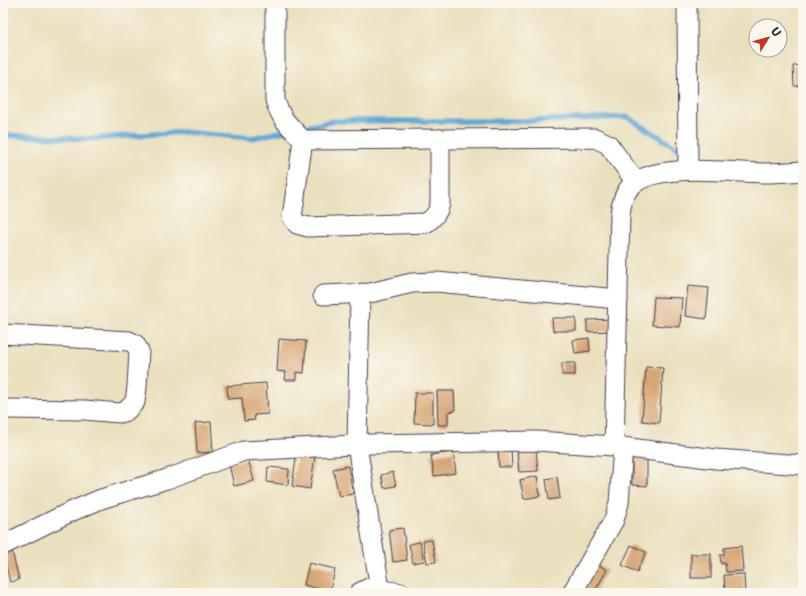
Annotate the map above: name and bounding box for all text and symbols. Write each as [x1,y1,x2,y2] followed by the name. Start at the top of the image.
[748,18,788,58] north arrow
[767,23,786,40] text: U

